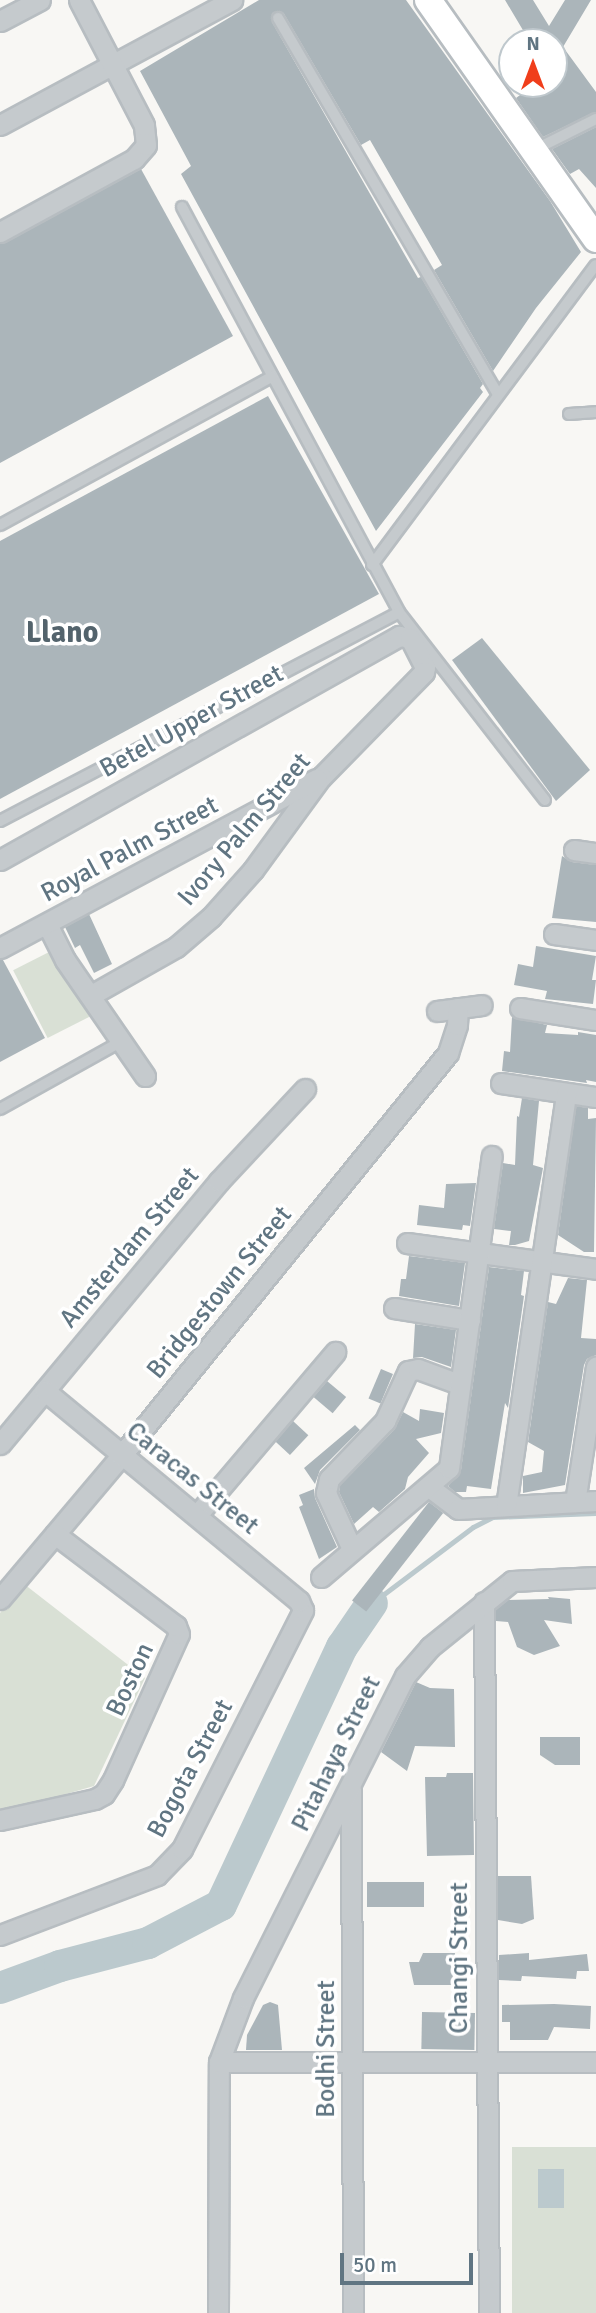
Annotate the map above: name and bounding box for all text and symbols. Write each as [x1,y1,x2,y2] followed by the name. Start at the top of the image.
[498,28,568,98] north arrow
[526,32,540,56] text: N
[26,615,98,651] district label: Llano
[95,659,289,785] street label: Betel Upper Street
[172,747,318,913] street label: Ivory Palm Street
[36,790,224,910] street label: Royal Palm Street
[54,1161,206,1335] street label: Amsterdam Street
[141,1200,299,1386] street label: Bridgestown Street
[119,1416,265,1542] street label: Caracas Street
[101,1638,161,1722] street label: Boston
[286,1671,388,1837] street label: Pitahaya Street
[142,1695,240,1843] street label: Bogota Street
[444,1882,476,2034] street label: Changi Street
[311,1980,343,2118] street label: Bodhi Street
[344,2240,477,2284] scale bar
[353,2252,397,2278] text: 50 m

